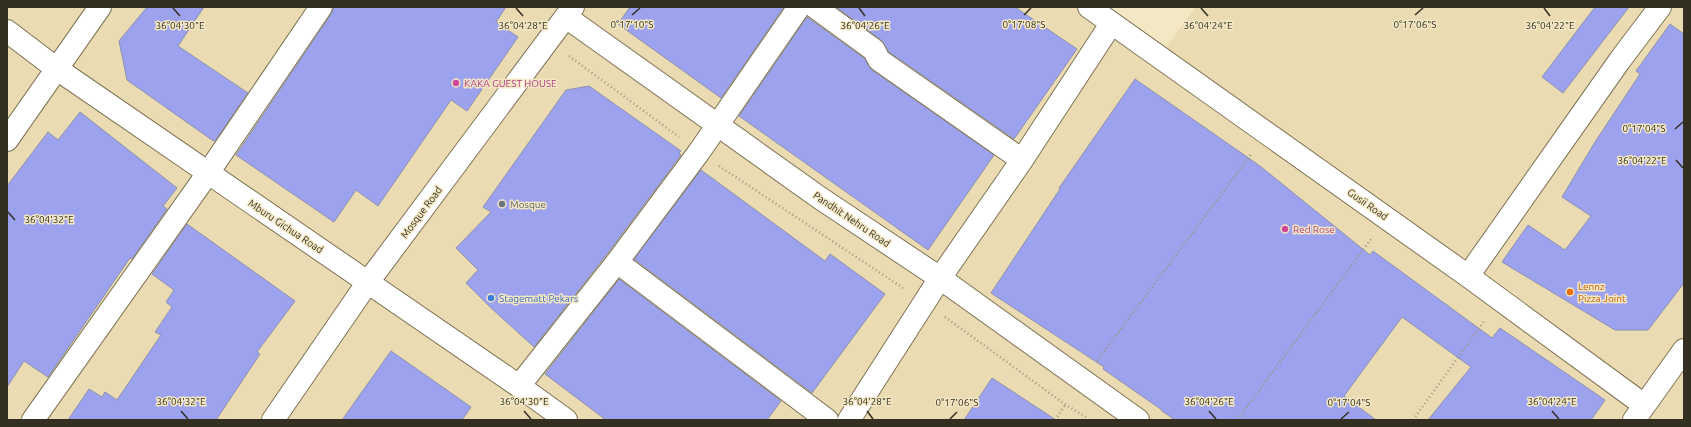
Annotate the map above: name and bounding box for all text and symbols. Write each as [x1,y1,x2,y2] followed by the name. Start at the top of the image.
[610,19,654,30] text: 0°17'10"S
[1002,19,1046,30] text: 0°17'08"S
[1393,19,1437,30] text: 0°17'06"S
[155,20,205,31] text: 36°04'30"E
[498,20,548,31] text: 36°04'28"E
[840,20,890,31] text: 36°04'26"E
[1183,20,1233,31] text: 36°04'24"E
[1525,20,1575,31] text: 36°04'22"E
[451,78,461,88] marker: KAKA GUEST HOUSE
[464,78,557,89] place label: KAKA GUEST HOUSE
[1622,123,1666,134] text: 0°17'04"S
[1617,155,1667,166] text: 36°04'22"E
[399,184,444,240] street label: Mosque Road
[1345,186,1390,222] street label: Gusii Road
[811,190,892,249] street label: Pandhit Nehru Road
[246,197,325,256] street label: Mburu Gichua Road
[497,199,507,209] marker: Mosque
[510,199,546,210] place label: Mosque
[24,214,74,225] text: 36°04'32"E
[1280,224,1290,234] marker: Red Rose
[1293,224,1335,235] place label: Red Rose
[1578,281,1626,304] place label: Lennz Pizza Joint
[1565,287,1575,297] marker: Lennz Pizza Joint
[486,293,496,303] marker: Stagematt Pekars
[499,293,578,304] place label: Stagematt Pekars
[156,396,206,407] text: 36°04'32"E
[499,396,549,407] text: 36°04'30"E
[842,396,892,407] text: 36°04'28"E
[1184,396,1234,407] text: 36°04'26"E
[1527,396,1577,407] text: 36°04'24"E
[935,397,979,408] text: 0°17'06"S
[1327,397,1371,408] text: 0°17'04"S

